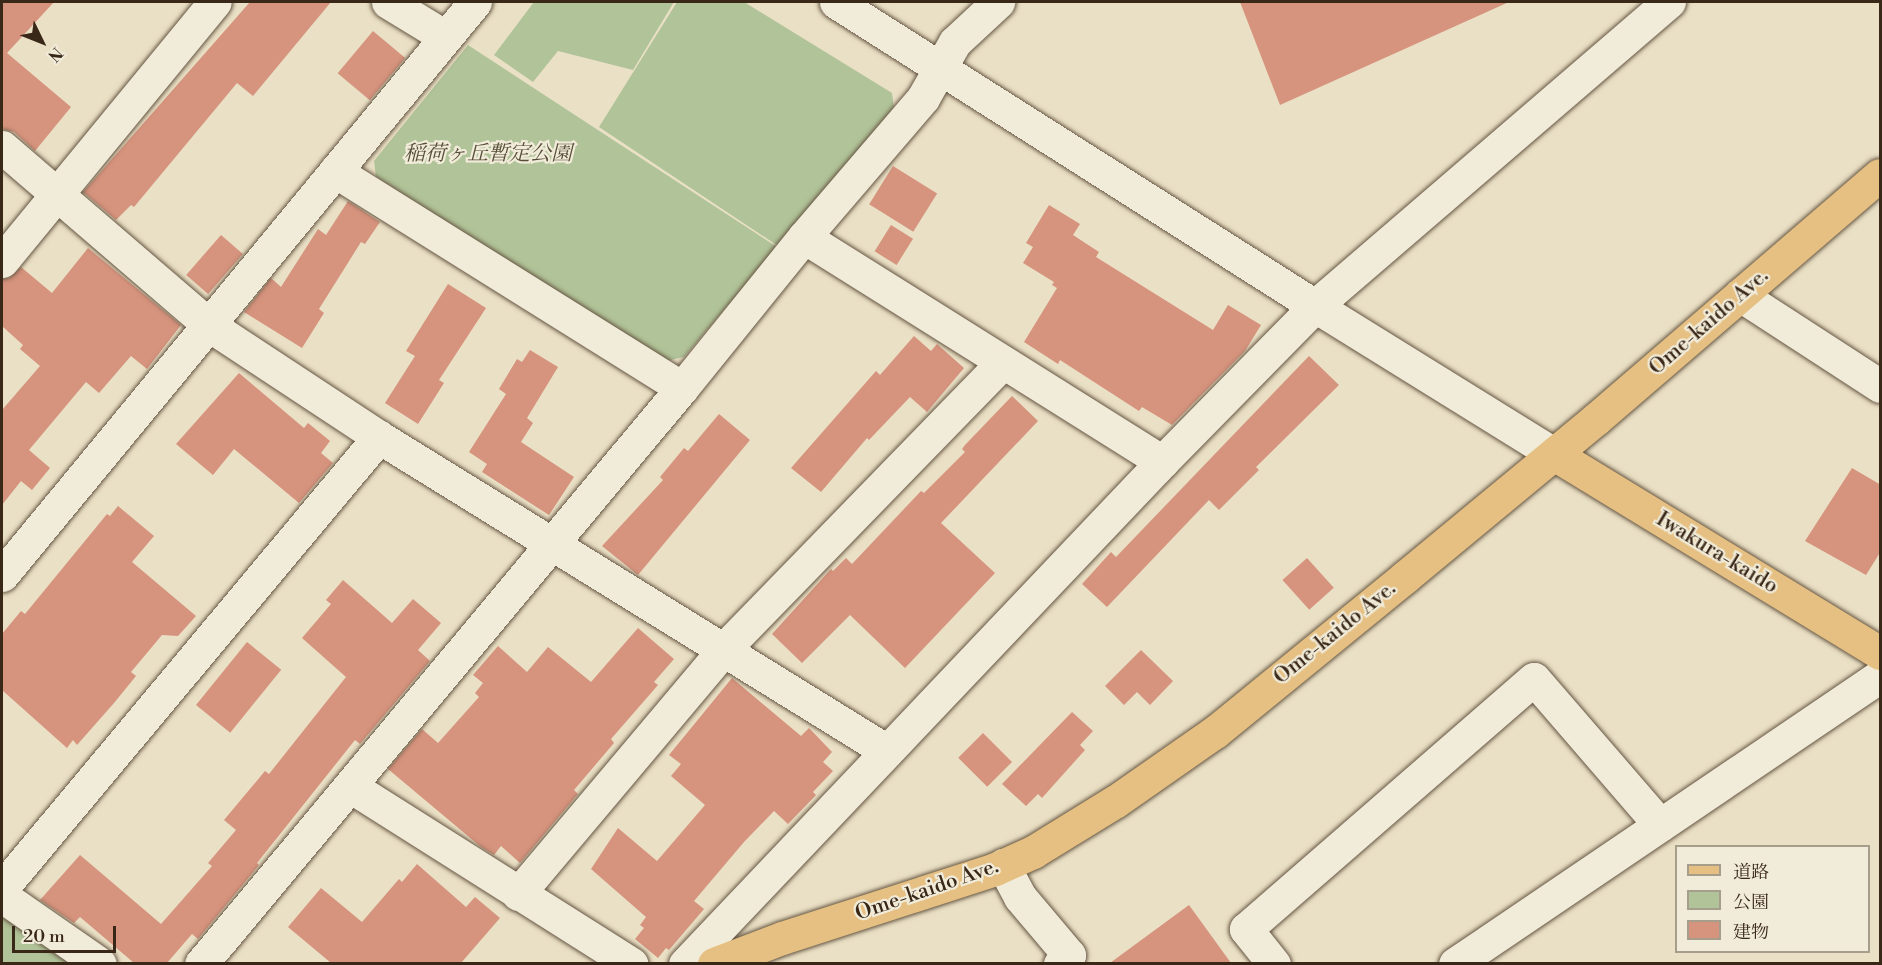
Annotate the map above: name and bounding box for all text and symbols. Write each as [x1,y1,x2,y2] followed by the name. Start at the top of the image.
[12,12,72,72] north arrow
[44,43,67,66] text: N
[404,141,572,167] park label: 稲荷ヶ丘暫定公園
[1644,263,1774,381] street label: Ome-kaido Ave.
[1652,507,1782,599] street label: Iwakura-kaido
[1269,576,1401,690] street label: Ome-kaido Ave.
[1675,845,1870,953] legend
[852,854,1002,926] street label: Ome-kaido Ave.
[1733,861,1769,884] text: 道路
[1733,891,1769,914] text: 公園
[15,914,118,952] scale bar
[1733,921,1769,944] text: 建物
[23,925,65,948] text: 20 m

